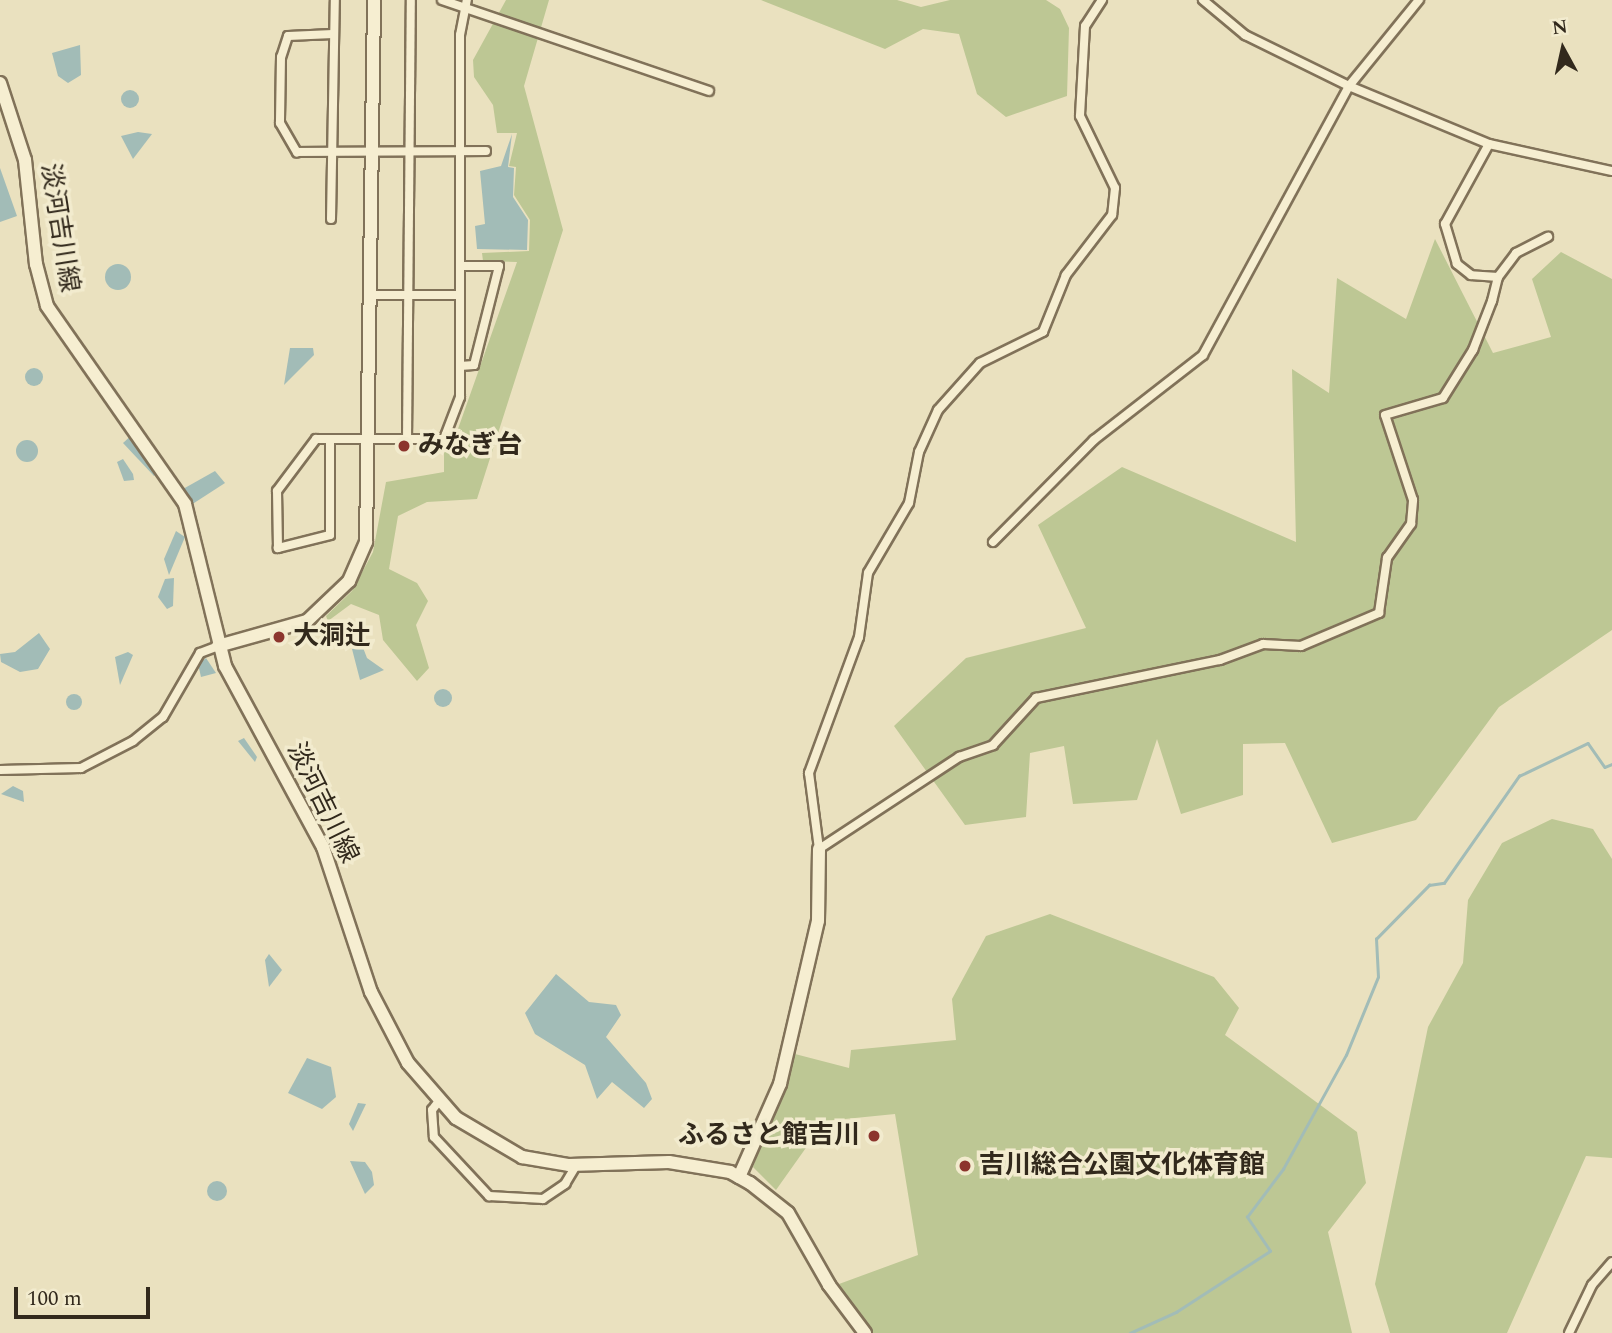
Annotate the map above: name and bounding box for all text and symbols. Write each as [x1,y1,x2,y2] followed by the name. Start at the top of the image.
[1550,12,1570,43] text: N
[1528,14,1598,84] north arrow
[33,161,85,295] street label: 淡河吉川線
[418,430,522,462] place label: みなぎ台
[396,438,412,454] marker: みなぎ台
[293,621,371,653] place label: 大洞辻
[271,629,287,645] marker: 大洞辻
[279,738,365,868] street label: 淡河吉川線
[678,1120,860,1152] place label: ふるさと館吉川
[866,1128,882,1144] marker: ふるさと館吉川
[979,1150,1265,1182] place label: 吉川総合公園文化体育館
[957,1158,973,1174] marker: 吉川総合公園文化体育館
[18,1274,154,1318] scale bar
[27,1283,82,1315] text: 100 m

